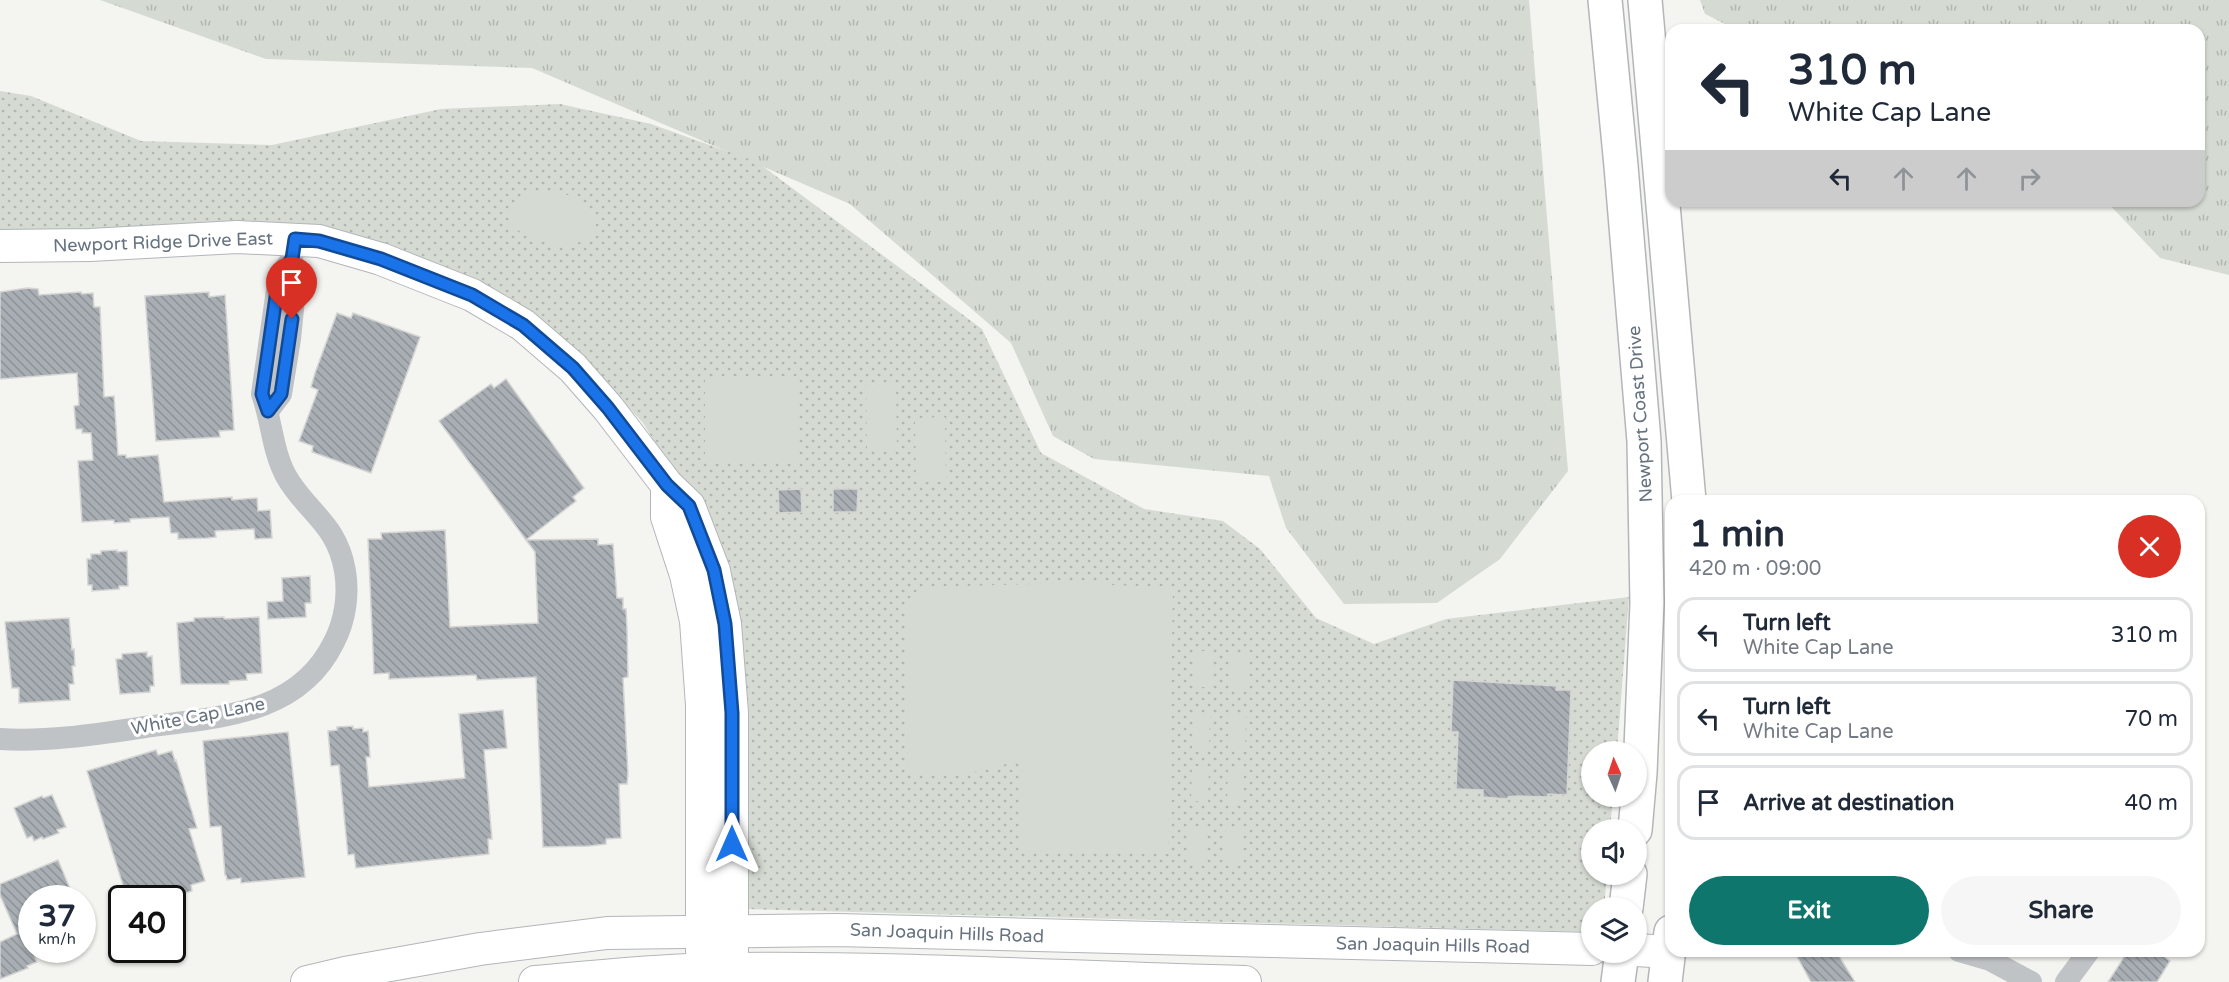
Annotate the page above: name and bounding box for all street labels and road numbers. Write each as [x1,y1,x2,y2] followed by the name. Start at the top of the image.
[53,227,273,257] street label: Newport Ridge Drive East
[1623,325,1657,503] street label: Newport Coast Drive
[129,692,267,740] street label: White Cap Lane
[850,919,1044,947] street label: San Joaquin Hills Road
[1336,932,1530,958] street label: San Joaquin Hills Road

